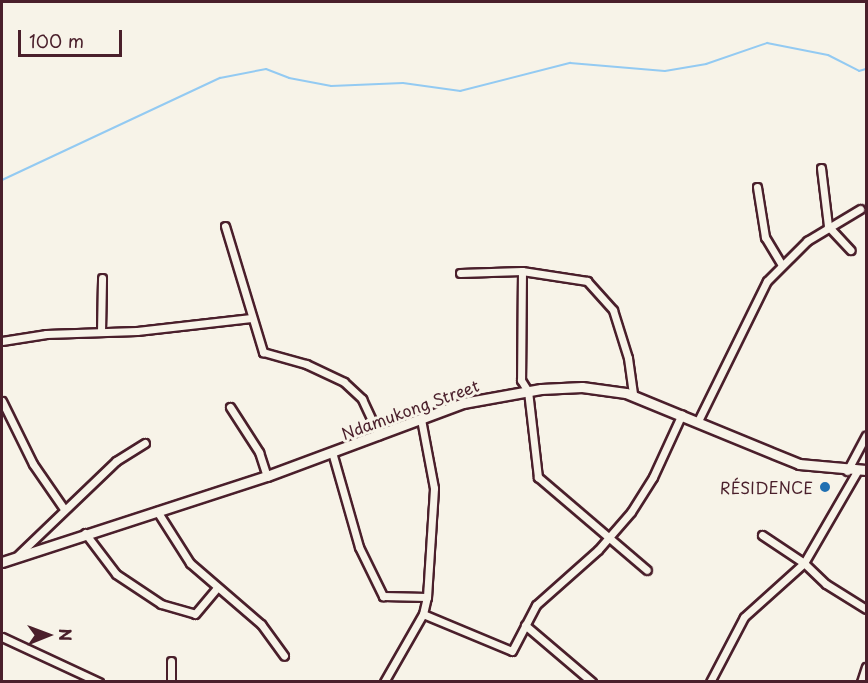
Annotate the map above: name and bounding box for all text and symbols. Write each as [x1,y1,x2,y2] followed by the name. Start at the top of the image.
[21,18,124,56] scale bar
[29,27,84,54] text: 100 m
[339,375,481,443] street label: Ndamukong Street
[720,477,813,497] place label: RÉSIDENCE
[818,480,832,494] marker: RÉSIDENCE
[18,605,78,665] north arrow
[54,628,78,641] text: N

